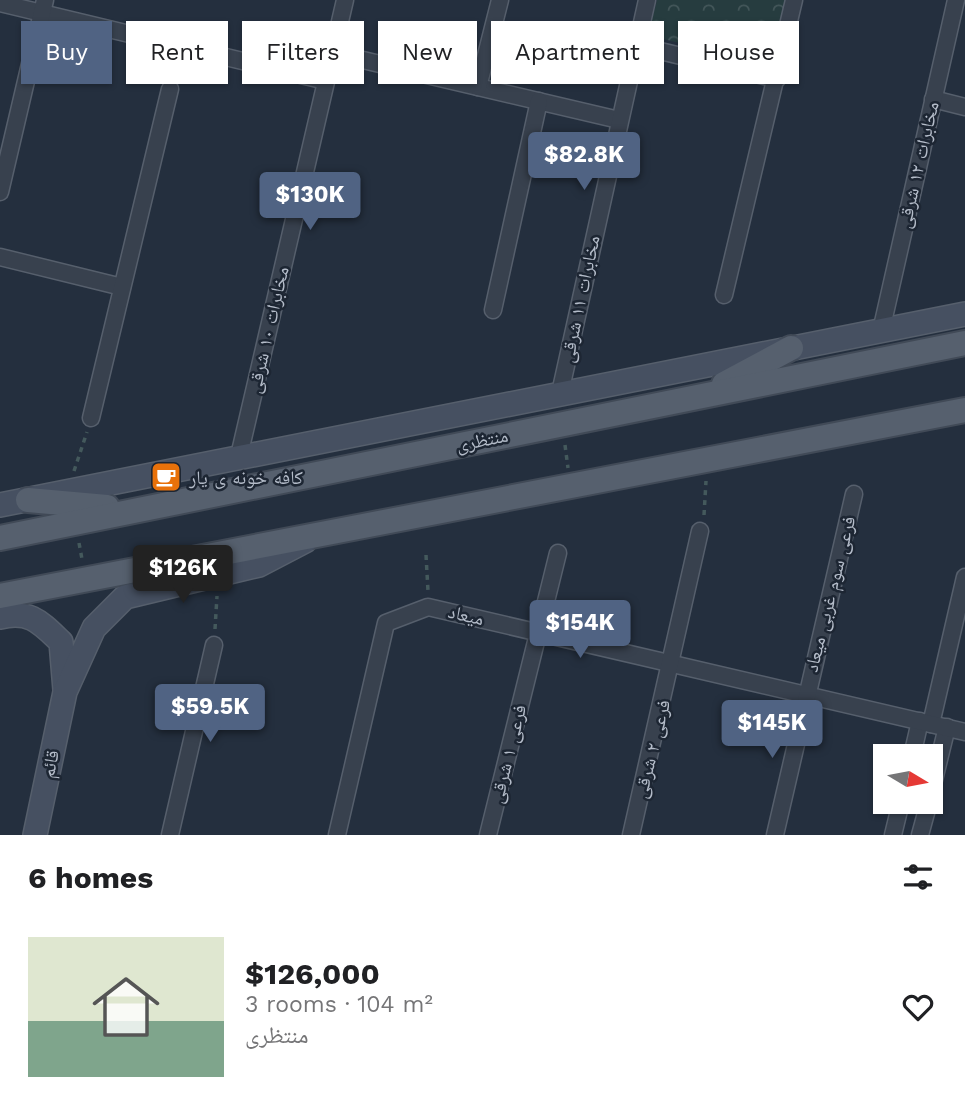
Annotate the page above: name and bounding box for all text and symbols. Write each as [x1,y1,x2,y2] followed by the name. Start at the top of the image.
[21,21,112,84] chip: Buy
[126,21,228,84] chip: Rent
[242,21,364,84] chip: Filters
[378,21,477,84] chip: New
[491,21,664,84] chip: Apartment
[678,21,799,84] chip: House
[892,99,944,231] street label: مخابرات ۱۲ شرقی
[527,132,641,192] pin: $82.8K
[544,141,624,168] text: $82.8K
[261,173,359,232] pin: $130K
[275,181,345,208] text: $130K
[555,233,605,365] street label: مخابرات ۱۱ شرقی
[242,264,294,396] street label: مخابرات ۱۰ شرقی
[454,424,510,456] street label: منتظری
[149,460,183,494] cafe icon: کافه خونه ی یار
[188,466,303,489] place label: کافه خونه ی یار
[799,514,862,675] street label: فرعی سوم غربی میعاد
[134,546,232,605] pin: $126K
[149,554,217,581] text: $126K
[446,600,486,630] street label: میعاد
[531,600,629,660] pin: $154K
[546,609,614,636] text: $154K
[153,684,267,744] pin: $59.5K
[171,693,249,720] text: $59.5K
[629,697,675,801] street label: فرعی ۲ شرقی
[723,700,821,760] pin: $145K
[485,702,531,806] street label: فرعی ۱ شرقی
[738,709,806,736] text: $145K
[873,744,943,814] north arrow
[873,744,943,814] map controls
[36,748,65,780] street label: قائم
[899,858,937,896] icon: filters
[28,860,153,895] text: 6 homes
[245,956,380,991] text: $126,000
[84,965,168,1049] icon: home
[899,988,937,1026] icon: heart
[245,991,433,1018] text: 3 rooms · 104 m²
[245,1022,308,1049] text: منتظری

